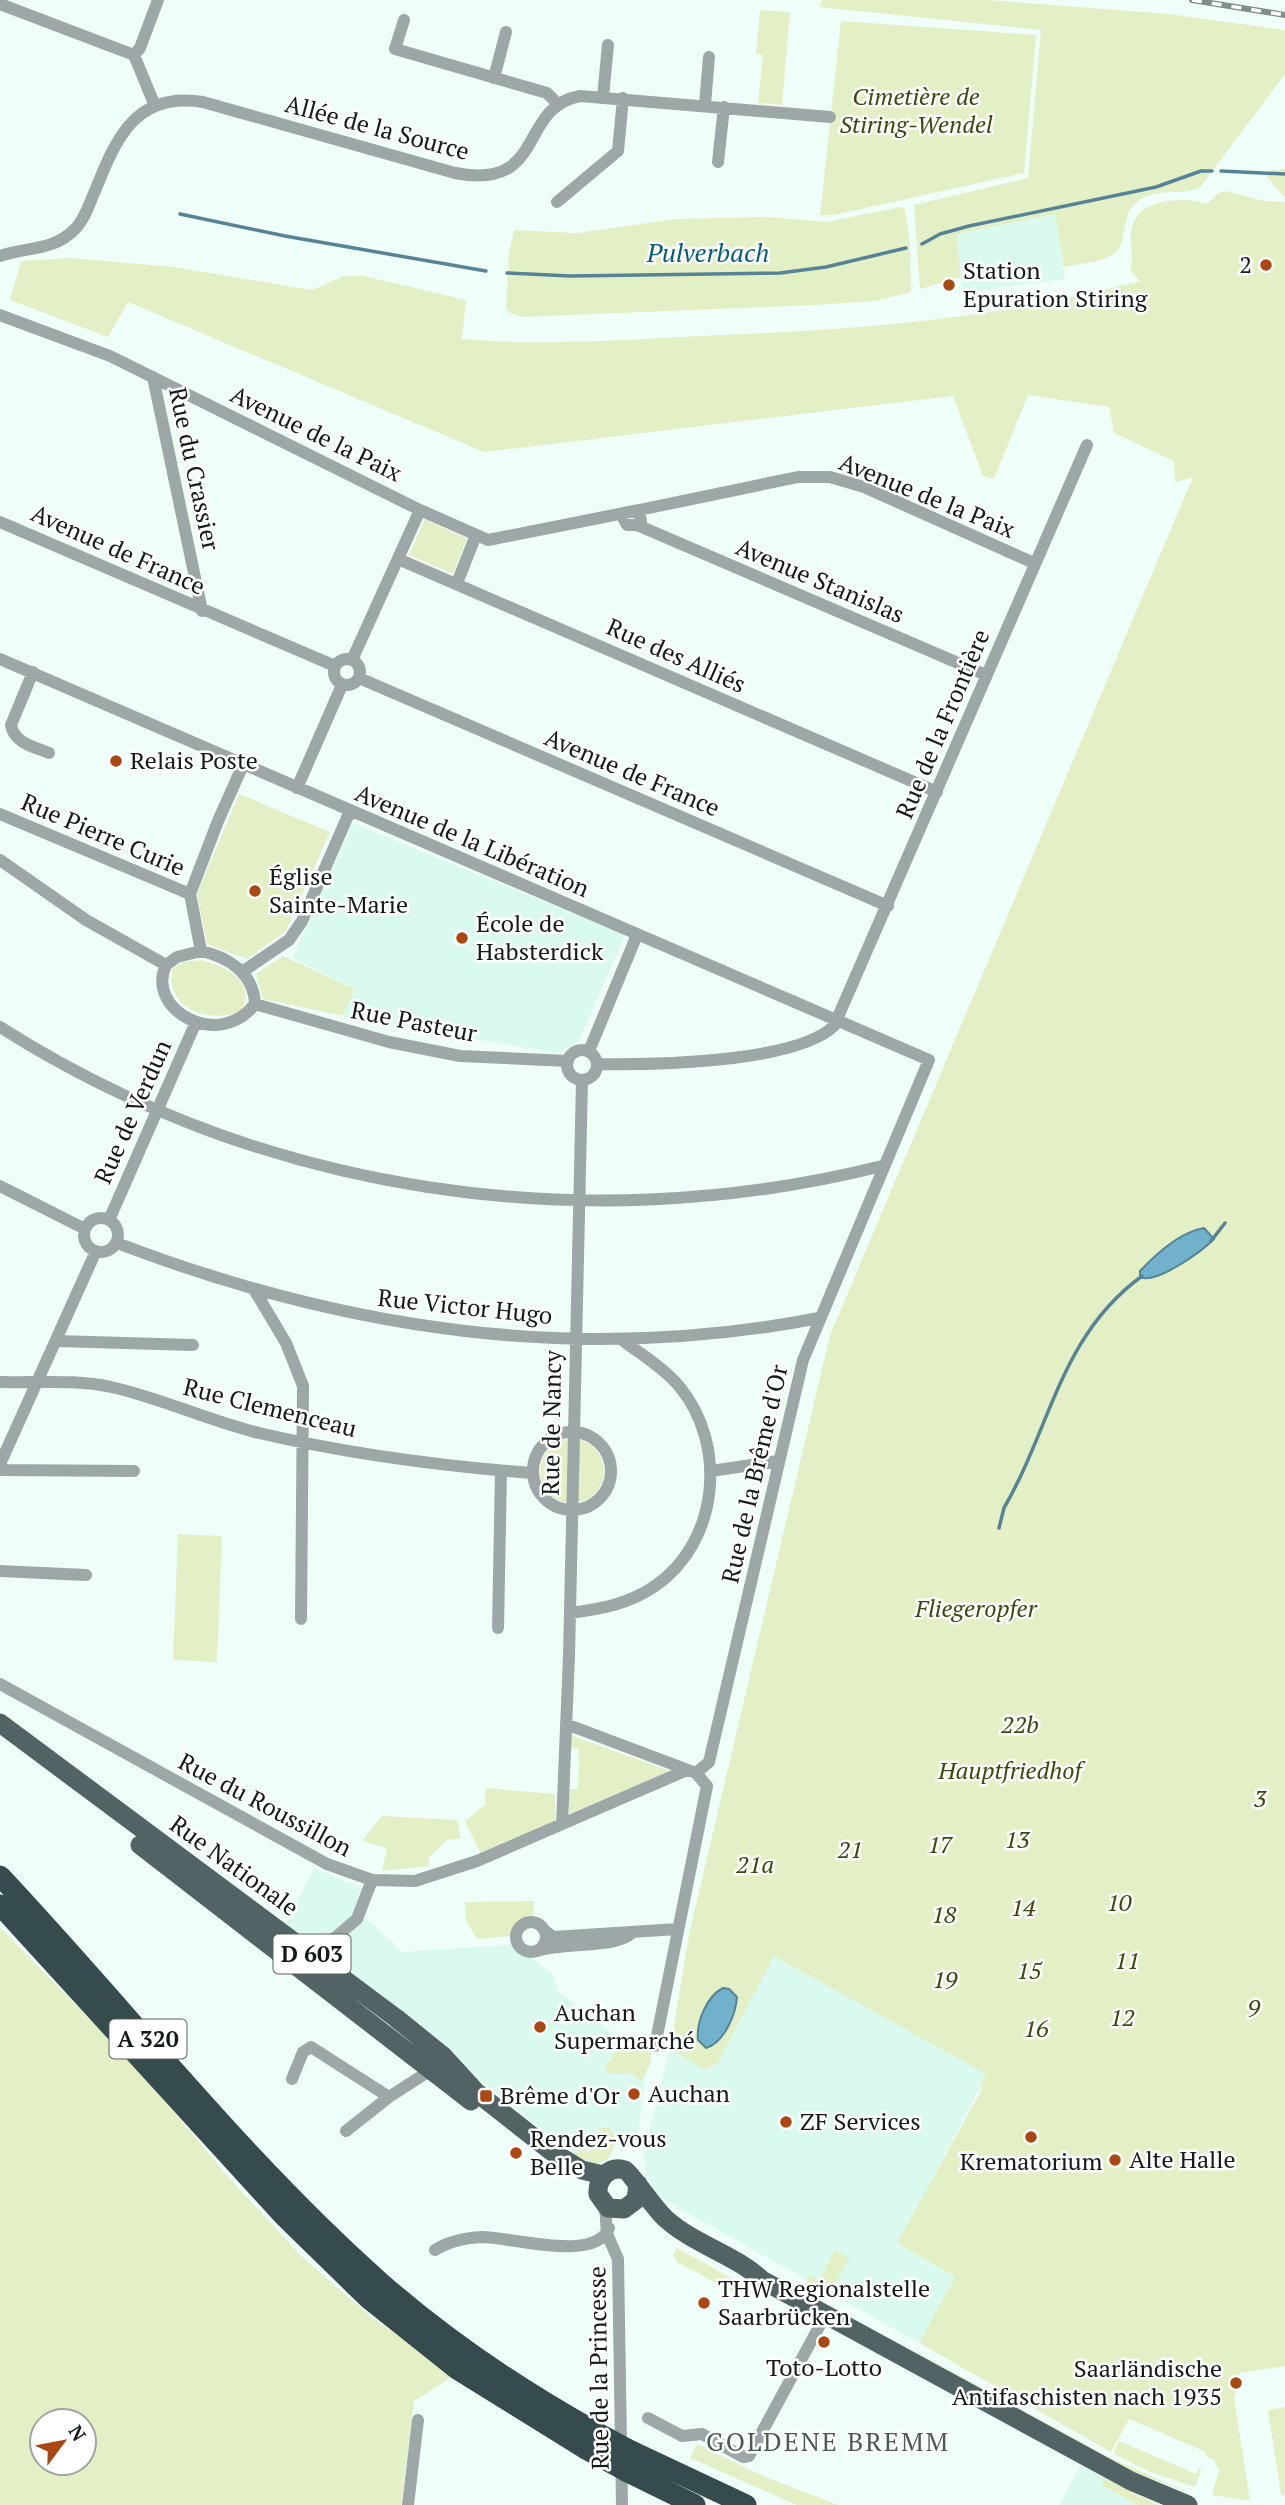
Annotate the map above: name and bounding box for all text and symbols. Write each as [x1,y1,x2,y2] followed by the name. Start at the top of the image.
[839,80,993,140] park label: Cimetière de Stiring-Wendel
[282,87,473,167] street label: Allée de la Source
[646,235,769,269] water label: Pulverbach
[1239,248,1252,280] place label: 2
[963,254,1148,314] place label: Station Epuration Stiring
[1258,257,1274,273] marker: 2
[941,277,957,293] marker: Station Epuration Stiring
[225,378,408,489] street label: Avenue de la Paix
[162,384,228,554] street label: Rue du Crassier
[835,445,1021,545] street label: Avenue de la Paix
[26,496,210,602] street label: Avenue de France
[731,530,909,630] street label: Avenue Stanislas
[602,610,751,700] street label: Rue des Alliés
[888,624,996,823] street label: Rue de la Frontière
[540,721,725,823] street label: Avenue de France
[130,744,258,776] place label: Relais Poste
[108,753,124,769] marker: Relais Poste
[350,776,594,904] street label: Avenue de la Libération
[17,785,190,883] street label: Rue Pierre Curie
[269,860,408,920] place label: Église Sainte-Marie
[247,883,263,899] marker: Église Sainte-Marie
[476,907,604,967] place label: École de Habsterdick
[454,930,470,946] marker: École de Habsterdick
[348,993,481,1049] street label: Rue Pasteur
[86,1035,178,1189] street label: Rue de Verdun
[376,1281,554,1331] street label: Rue Victor Hugo
[534,1349,568,1496] street label: Rue de Nancy
[713,1361,795,1586] street label: Rue de la Brême d'Or
[180,1370,360,1444] street label: Rue Clemenceau
[914,1592,1038,1624] park label: Fliegeropfer
[1000,1708,1039,1740] park label: 22b
[173,1745,358,1863] street label: Rue du Roussillon
[937,1754,1087,1786] park label: Hauptfriedhof
[1254,1782,1268,1814] park label: 3
[164,1808,305,1923] street label: Rue Nationale
[1004,1823,1031,1855] park label: 13
[927,1828,953,1860] park label: 17
[836,1833,863,1865] park label: 21
[735,1848,774,1880] park label: 21a
[1106,1886,1132,1918] park label: 10
[1010,1891,1036,1923] park label: 14
[931,1898,957,1930] park label: 18
[274,1935,350,1974] road number: D 603
[1114,1944,1140,1976] park label: 11
[1016,1954,1043,1986] park label: 15
[932,1963,958,1995] park label: 19
[1248,1991,1261,2023] park label: 9
[554,1996,695,2056] place label: Auchan Supermarché
[1109,2001,1135,2033] park label: 12
[1023,2012,1049,2044] park label: 16
[532,2019,548,2035] marker: Auchan Supermarché
[110,2020,186,2058] road number: A 320
[648,2077,730,2109] place label: Auchan
[500,2079,620,2111] place label: Brême d'Or
[626,2086,642,2102] marker: Auchan
[478,2088,494,2104] marker: Brême d'Or
[800,2105,921,2137] place label: ZF Services
[778,2114,794,2130] marker: ZF Services
[530,2122,667,2182] place label: Rendez-vous Belle
[1023,2129,1039,2145] marker: Krematorium
[1129,2143,1236,2175] place label: Alte Halle
[508,2145,524,2161] marker: Rendez-vous Belle
[960,2145,1103,2177] place label: Krematorium
[1107,2152,1123,2168] marker: Alte Halle
[580,2266,616,2470] street label: Rue de la Princesse
[718,2272,930,2332] place label: THW Regionalstelle Saarbrücken
[696,2295,712,2311] marker: THW Regionalstelle Saarbrücken
[816,2334,832,2350] marker: Toto-Lotto
[766,2351,882,2383] place label: Toto-Lotto
[952,2352,1222,2412] place label: Saarländische Antifaschisten nach 1935
[1228,2375,1244,2391] marker: Saarländische Antifaschisten nach 1935
[28,2407,98,2477] north arrow
[63,2420,93,2446] text: N
[706,2424,950,2458] district label: GOLDENE BREMM

